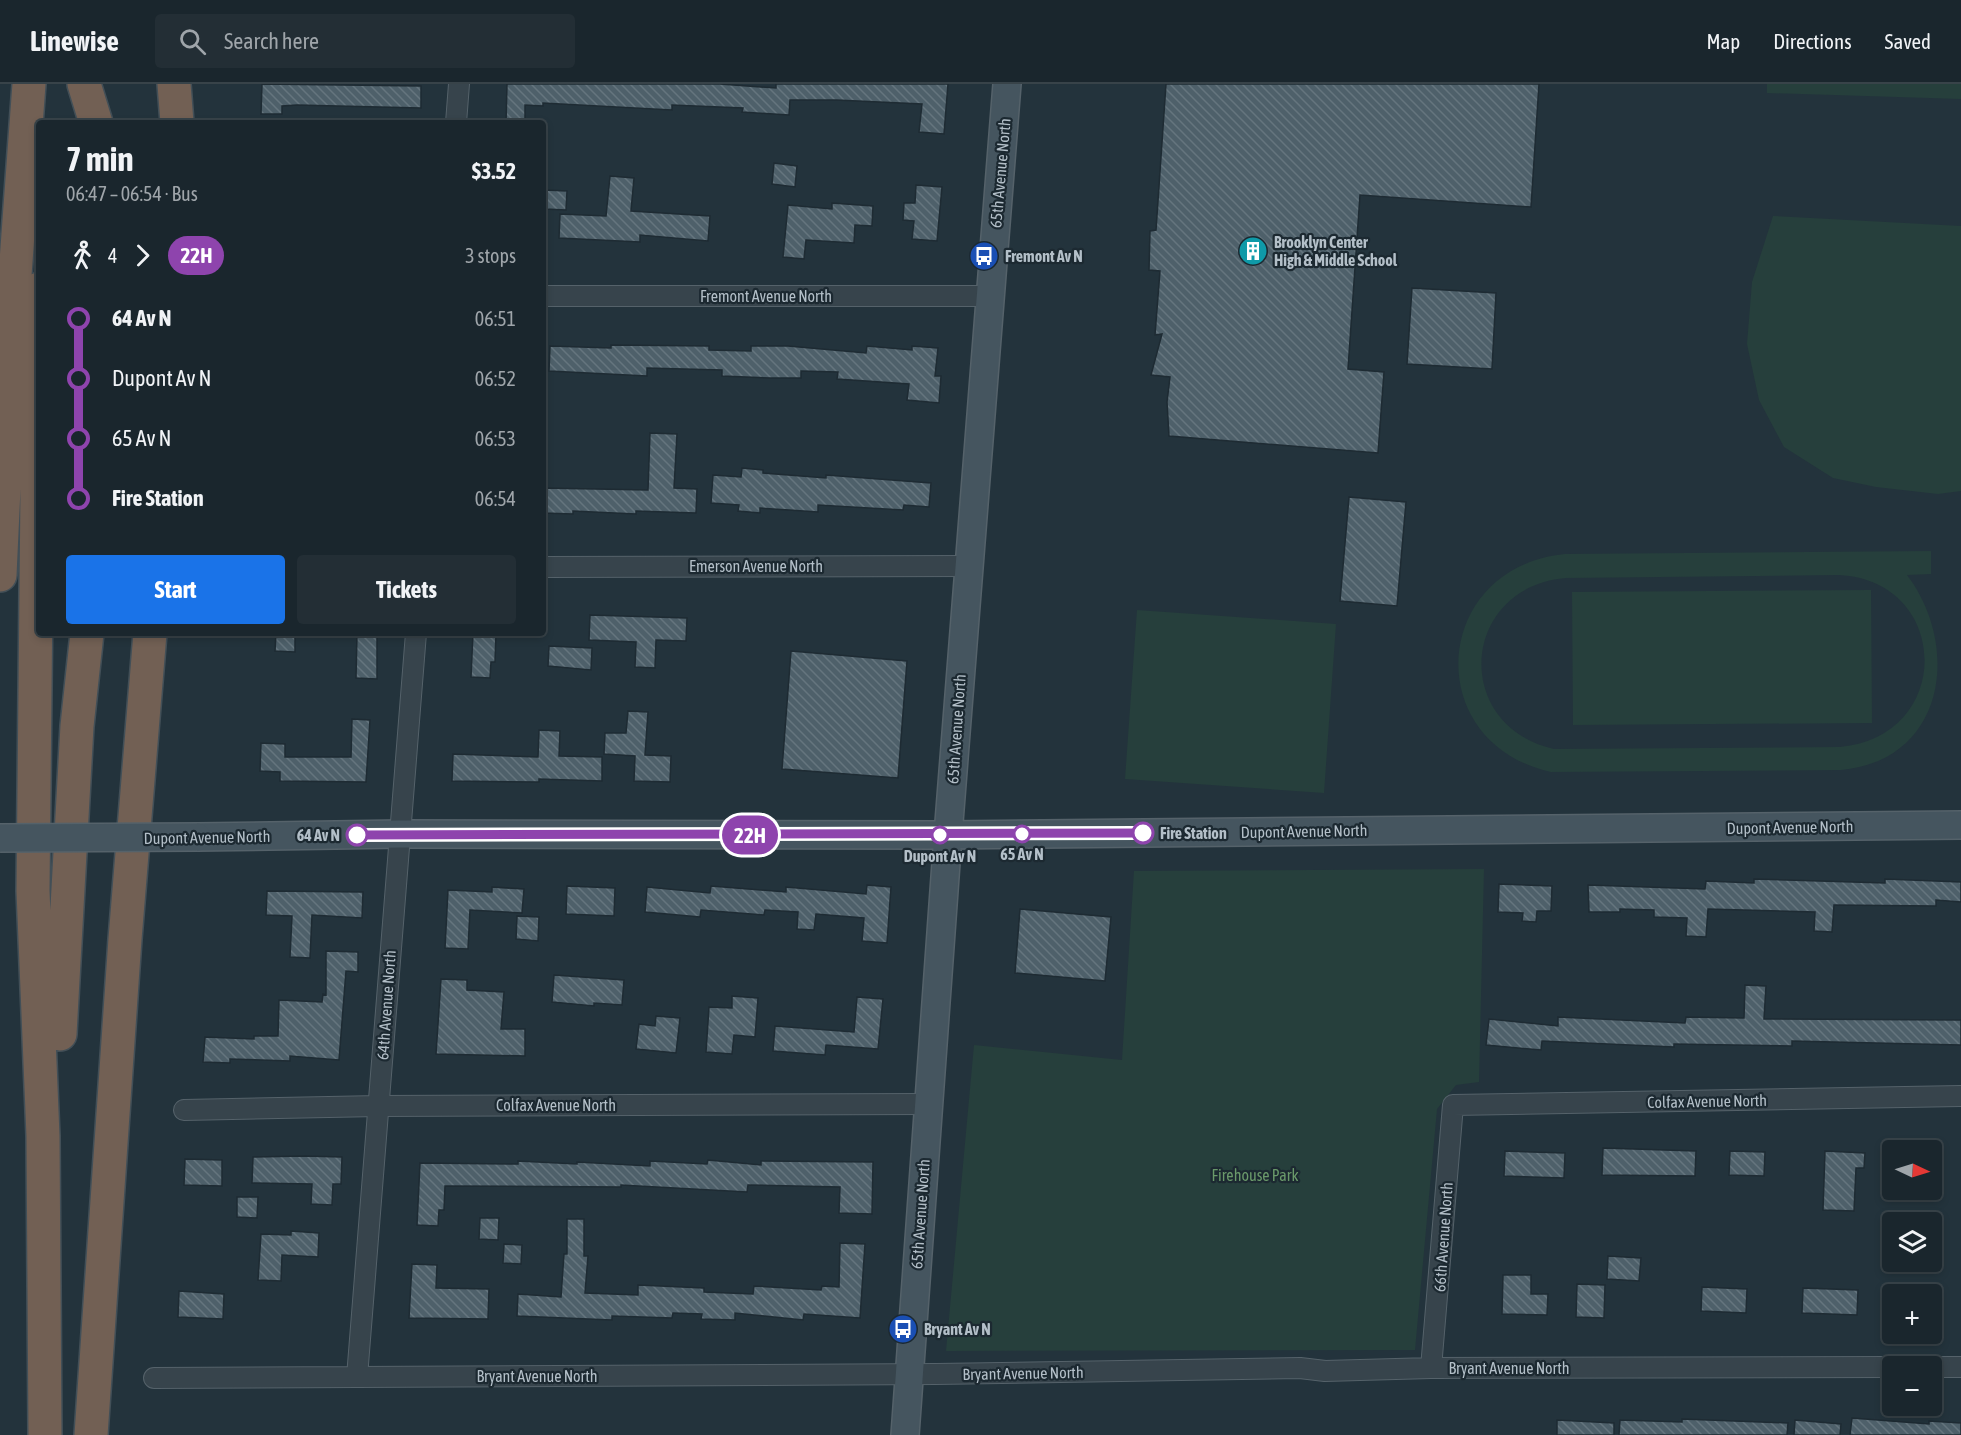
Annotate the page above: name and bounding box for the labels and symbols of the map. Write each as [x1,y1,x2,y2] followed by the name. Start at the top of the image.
[986,117,1014,229] street label: 65th Avenue North
[1274,233,1398,269] place label: Brooklyn Center High & Middle School
[1237,235,1269,267] building icon: Brooklyn Center High & Middle School
[968,240,1000,272] bus stop icon: Fremont Av N
[1005,247,1083,265] place label: Fremont Av N
[700,287,832,305] street label: Fremont Avenue North
[689,557,823,575] street label: Emerson Avenue North
[943,674,969,784] street label: 65th Avenue North
[716,816,784,855] line badge: 22H
[1726,817,1854,838] street label: Dupont Avenue North
[1240,821,1368,842] street label: Dupont Avenue North
[1132,822,1154,844] marker: Fire Station
[346,824,368,846] marker: 64 Av N
[1160,824,1227,842] place label: Fire Station
[1013,825,1031,843] marker: 65 Av N
[297,826,340,844] place label: 64 Av N
[931,826,949,844] marker: Dupont Av N
[143,827,271,848] street label: Dupont Avenue North
[1000,845,1044,863] place label: 65 Av N
[904,847,976,865] place label: Dupont Av N
[373,950,399,1060] street label: 64th Avenue North
[1647,1091,1767,1111] street label: Colfax Avenue North
[496,1096,616,1114] street label: Colfax Avenue North
[1882,1140,1942,1200] north arrow
[907,1159,933,1269] street label: 65th Avenue North
[1212,1166,1298,1184] park label: Firehouse Park
[1430,1182,1456,1292] street label: 66th Avenue North
[887,1313,919,1345] bus stop icon: Bryant Av N
[924,1320,991,1338] place label: Bryant Av N
[1448,1359,1570,1378] street label: Bryant Avenue North
[962,1363,1084,1384] street label: Bryant Avenue North
[476,1367,598,1386] street label: Bryant Avenue North

